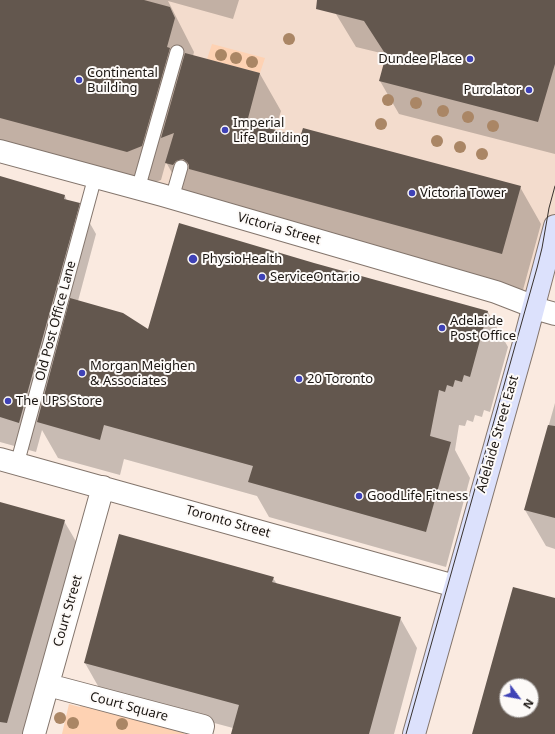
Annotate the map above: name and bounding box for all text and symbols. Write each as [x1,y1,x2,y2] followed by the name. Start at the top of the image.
[378,51,462,67] place label: Dundee Place
[465,54,475,64] marker: Dundee Place
[87,65,158,96] place label: Continental Building
[74,75,84,85] marker: Continental Building
[464,82,521,98] place label: Purolator
[524,85,534,95] marker: Purolator
[233,115,309,146] place label: Imperial Life Building
[220,125,230,135] marker: Imperial Life Building
[420,185,506,201] place label: Victoria Tower
[407,188,417,198] marker: Victoria Tower
[236,210,322,248] street label: Victoria Street
[202,251,282,267] place label: PhysioHealth
[187,253,199,265] marker: PhysioHealth
[32,259,80,383] street label: Old Post Office Lane
[270,269,360,285] place label: ServiceOntario
[257,272,267,282] marker: ServiceOntario
[450,313,516,344] place label: Adelaide Post Office
[437,323,447,333] marker: Adelaide Post Office
[90,358,195,389] place label: Morgan Meighen & Associates
[77,368,87,378] marker: Morgan Meighen & Associates
[307,371,373,387] place label: 20 Toronto
[474,373,522,495] street label: Adelaide Street East
[294,374,304,384] marker: 20 Toronto
[16,393,102,409] place label: The UPS Store
[3,396,13,406] marker: The UPS Store
[367,488,468,504] place label: GoodLife Fitness
[354,491,364,501] marker: GoodLife Fitness
[184,502,272,542] street label: Toronto Street
[50,573,86,649] street label: Court Street
[499,678,539,718] north arrow
[88,689,170,725] street label: Court Square
[520,696,537,712] text: N

